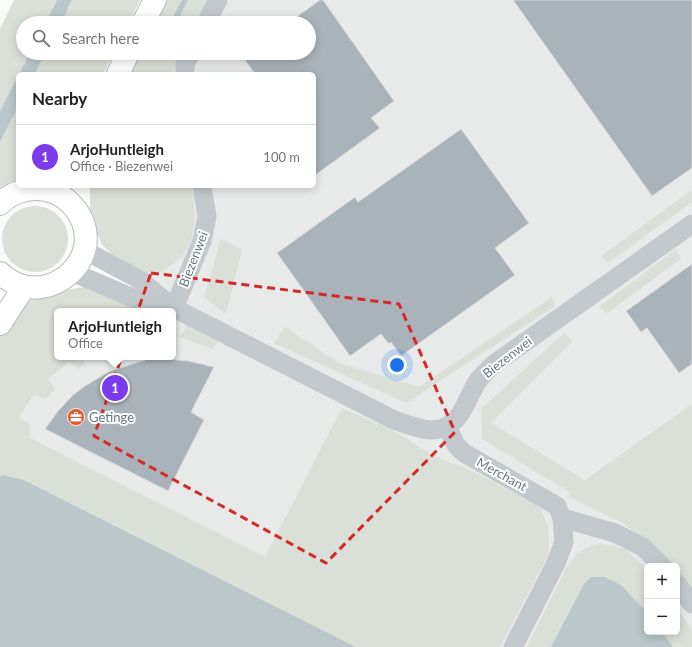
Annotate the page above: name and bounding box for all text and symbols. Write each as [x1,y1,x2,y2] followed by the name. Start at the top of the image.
[16,16,316,60] search box
[30,27,52,49] icon: search
[62,29,139,47] text: Search here
[32,88,87,109] text: Nearby
[70,140,164,158] text: ArjoHuntleigh
[41,149,49,165] text: 1
[263,149,300,165] text: 100 m
[70,158,173,174] text: Office · Biezenwei
[175,229,211,289] street label: Biezenwei
[54,308,176,360] popup
[68,317,162,335] text: ArjoHuntleigh
[479,333,535,381] street label: Biezenwei
[68,335,103,351] text: Office
[387,355,407,375] your location
[102,373,128,403] pin: 1
[66,407,86,427] office icon: Getinge
[89,409,134,425] place label: Getinge
[474,454,530,494] street label: Merchant
[644,563,680,635] map controls
[644,563,680,599] button: +
[644,599,680,635] button: −

